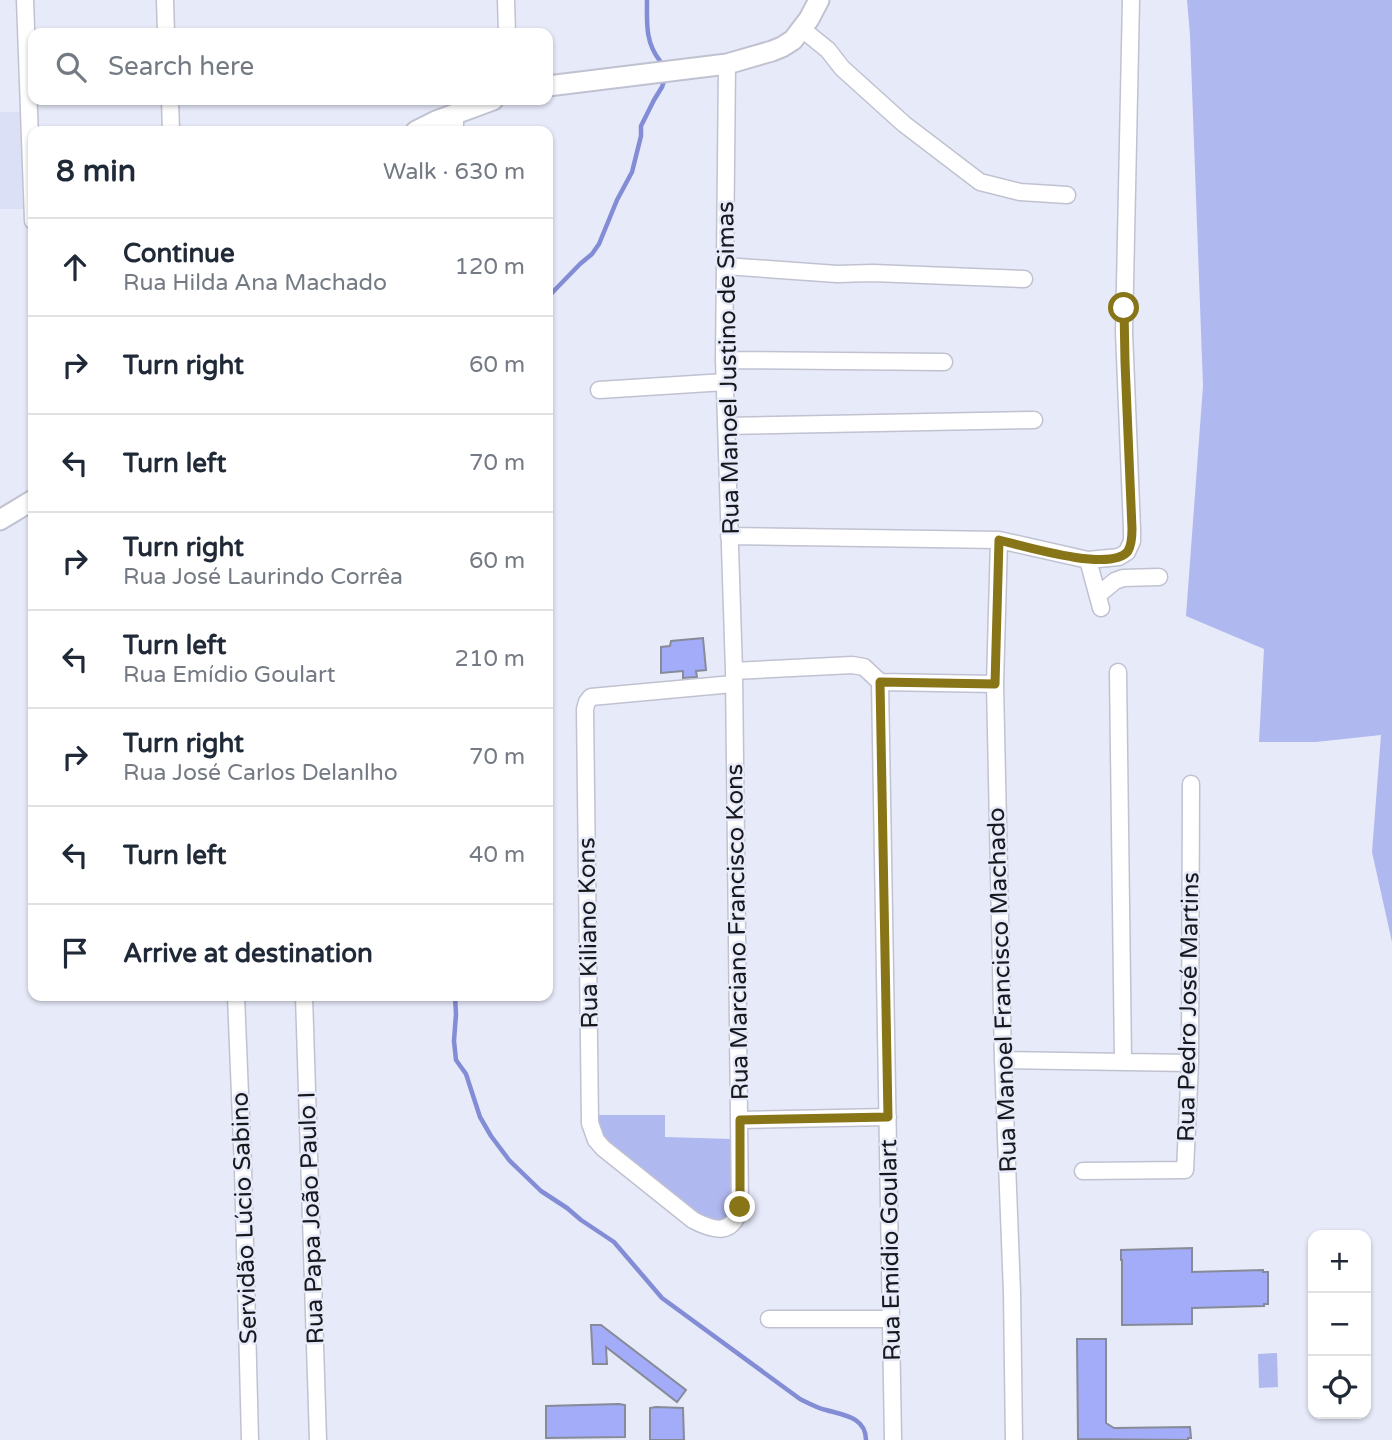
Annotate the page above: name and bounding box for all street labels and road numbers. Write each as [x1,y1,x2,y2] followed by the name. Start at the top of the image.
[711,201,746,535] street label: Rua Manoel Justino de Simas
[720,764,755,1100] street label: Rua Marciano Francisco Kons
[982,807,1023,1173] street label: Rua Manoel Francisco Machado
[572,837,605,1029] street label: Rua Kiliano Kons
[1172,872,1205,1142] street label: Rua Pedro José Martins
[226,1091,263,1345] street label: Servidão Lúcio Sabino
[293,1091,330,1345] street label: Rua Papa João Paulo I
[874,1139,907,1361] street label: Rua Emídio Goulart

